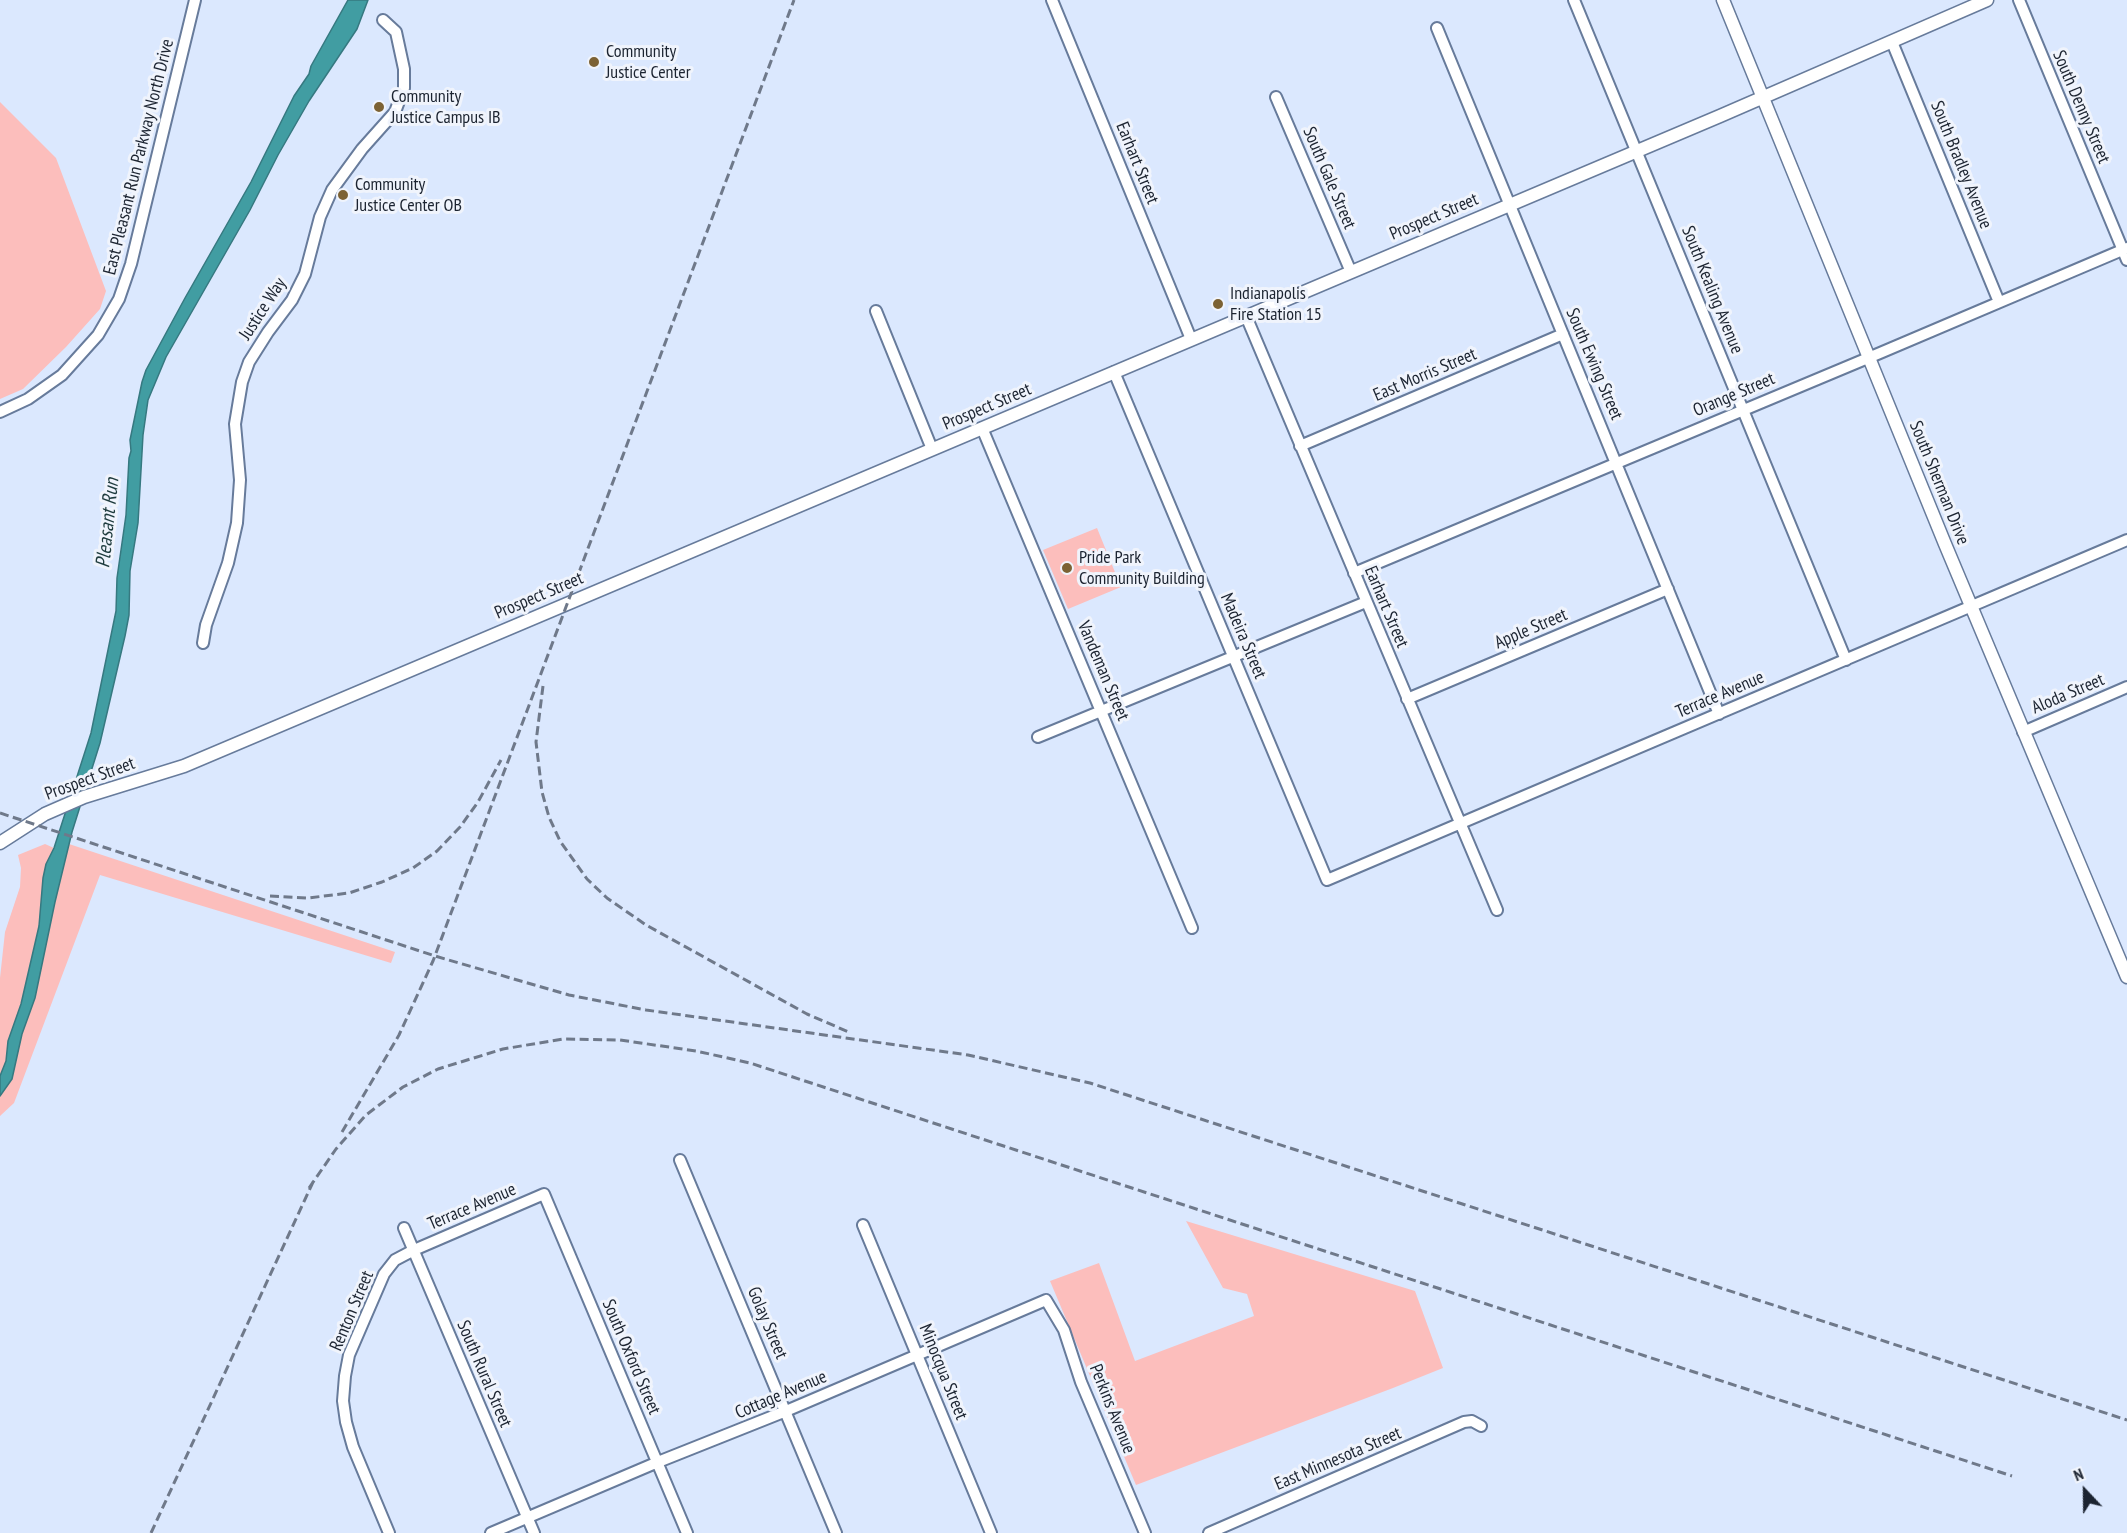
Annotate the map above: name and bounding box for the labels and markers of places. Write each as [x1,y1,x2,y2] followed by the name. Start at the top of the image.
[606,41,691,84] place label: Community Justice Center
[587,55,601,69] marker: Community Justice Center
[391,86,501,128] place label: Community Justice Campus IB
[372,100,386,114] marker: Community Justice Campus IB
[355,174,462,216] place label: Community Justice Center OB
[336,188,350,202] marker: Community Justice Center OB
[1230,283,1322,326] place label: Indianapolis Fire Station 15
[1211,297,1225,311] marker: Indianapolis Fire Station 15
[1079,547,1205,590] place label: Pride Park Community Building
[1060,561,1074,575] marker: Pride Park Community Building

